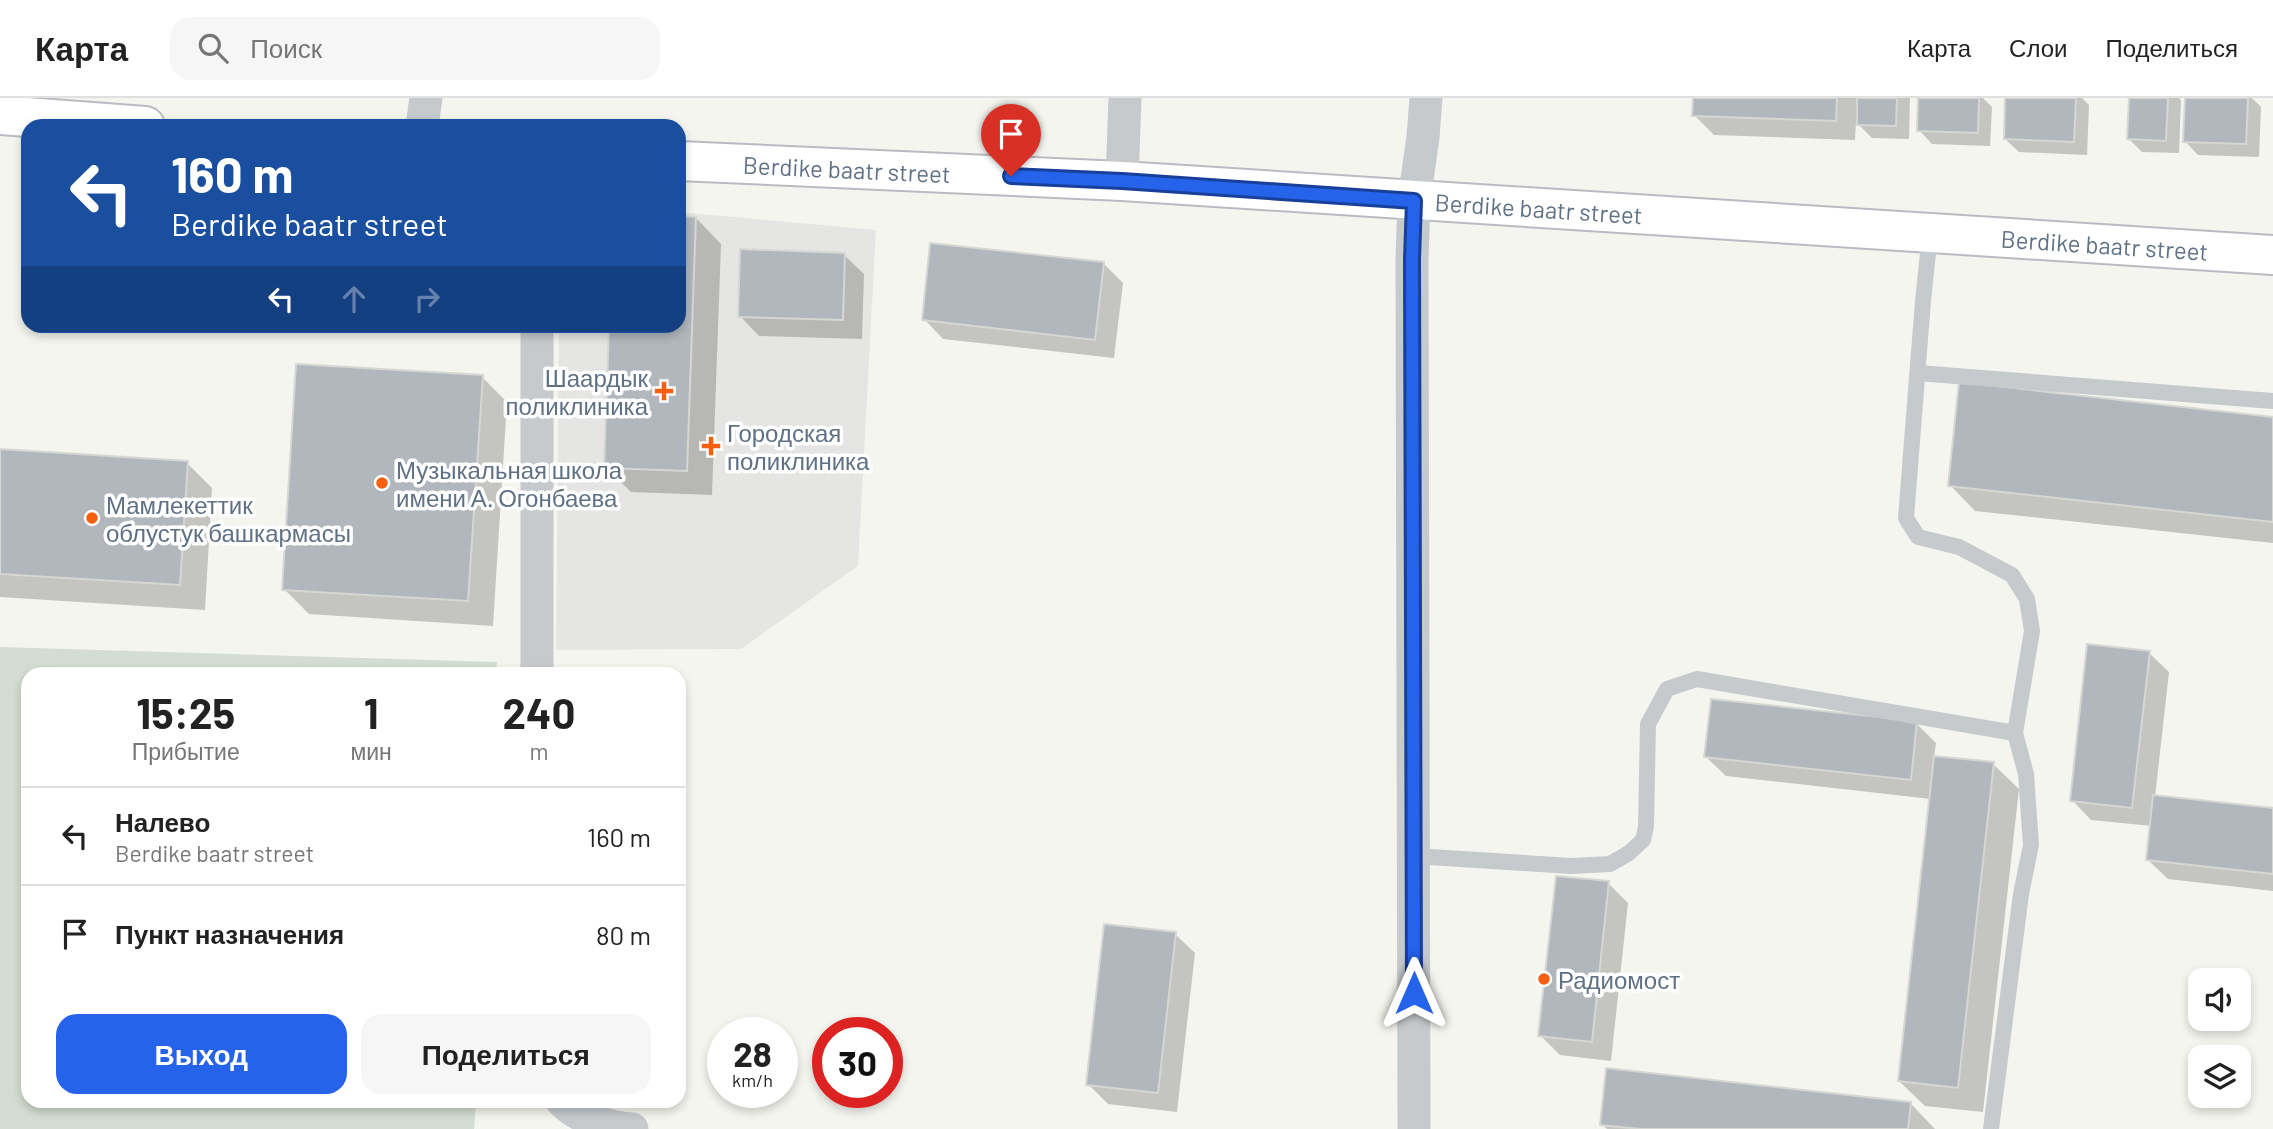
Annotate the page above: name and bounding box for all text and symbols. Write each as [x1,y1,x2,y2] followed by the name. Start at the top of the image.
[170,17,660,80] search box
[35,28,128,68] text: Карта
[194,29,232,67] icon: search
[250,32,322,63] text: Поиск
[1907,33,1971,62] text: Карта
[2009,33,2067,62] text: Слои
[2105,33,2238,62] text: Поделиться
[981,104,1041,176] pin
[992,115,1030,153] icon: arrive
[171,144,293,203] text: 160 m
[56,147,147,238] icon: left
[742,149,951,188] street label: Berdike baatr street
[1434,187,1643,229] street label: Berdike baatr street
[171,204,448,242] text: Berdike baatr street
[2000,223,2209,265] street label: Berdike baatr street
[262,280,300,318] icon: left
[335,280,373,318] icon: ahead
[408,280,446,318] icon: right
[506,363,649,420] place label: Шаардык поликлиника
[654,381,674,401] marker: Шаардык поликлиника
[727,418,870,475] place label: Городская поликлиника
[701,436,721,456] marker: Городская поликлиника
[396,455,623,512] place label: Музыкальная школа имени А. Огонбаева
[374,475,390,491] marker: Музыкальная школа имени А. Огонбаева
[106,490,351,547] place label: Мамлекеттик облустук башкармасы
[84,510,100,526] marker: Мамлекеттик облустук башкармасы
[136,687,235,737] text: 15:25
[364,687,379,737] text: 1
[502,687,575,737] text: 240
[132,737,240,765] text: Прибытие
[350,737,392,765] text: мин
[529,737,548,765] text: m
[115,806,210,837] text: Налево
[56,817,94,855] icon: left
[587,821,651,852] text: 160 m
[115,839,314,867] text: Berdike baatr street
[56,915,94,953] icon: arrive
[115,918,344,949] text: Пункт назначения
[596,919,651,950] text: 80 m
[1377,956,1451,1030] position arrow
[1558,965,1680,994] place label: Радиомост
[2188,968,2251,1108] map controls
[2188,968,2251,1031] button: sound
[1536,971,1552,987] marker: Радиомост
[56,1014,347,1094] button: Выход
[361,1014,651,1094] button: Поделиться
[812,1017,903,1108] speed limit sign: 30
[733,1032,772,1074] text: 28
[2188,1045,2251,1108] button: layers
[732,1069,773,1091] text: km/h

